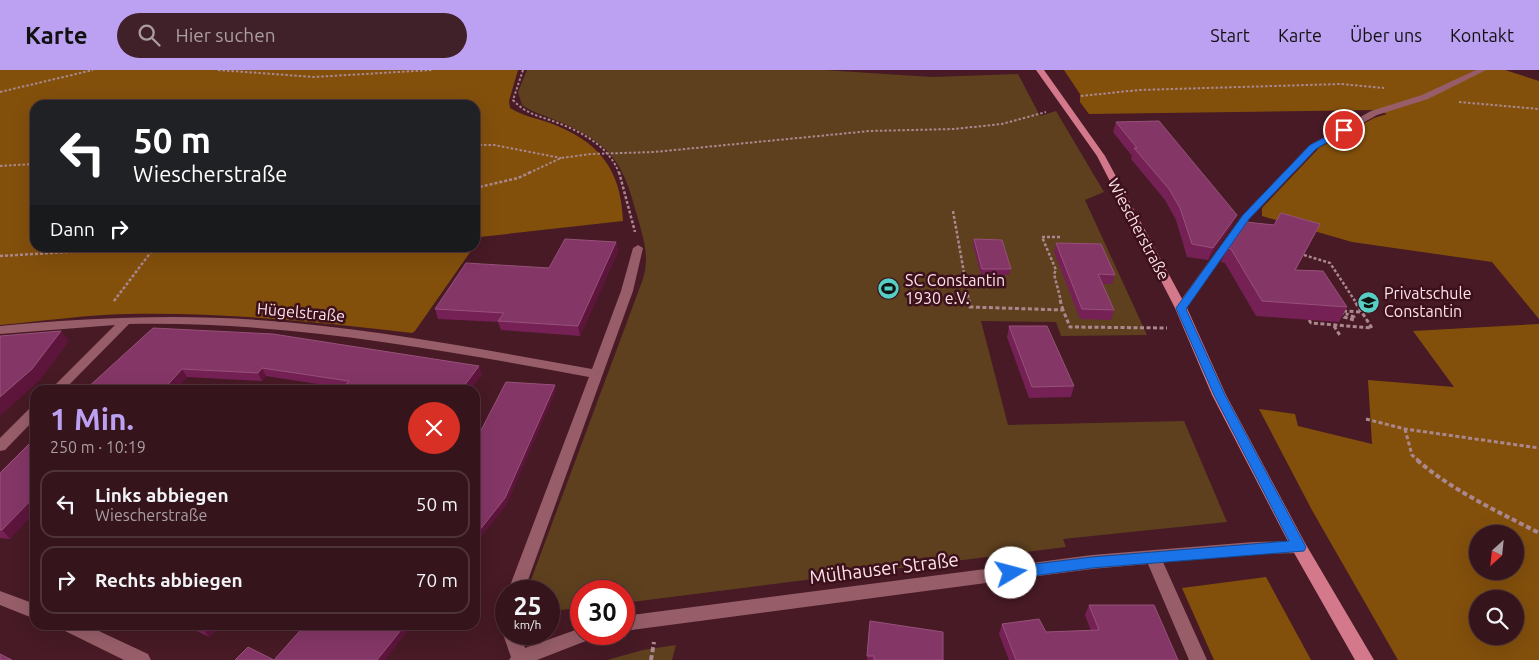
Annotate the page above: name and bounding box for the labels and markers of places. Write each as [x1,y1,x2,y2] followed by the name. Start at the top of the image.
[1323,109,1365,151] pin
[905,271,1005,307] place label: SC Constantin 1930 e.V.
[877,277,901,301] sports icon: SC Constantin 1930 e.V.
[1384,284,1471,320] place label: Privatschule Constantin
[1356,290,1380,314] school or university icon: Privatschule Constantin

